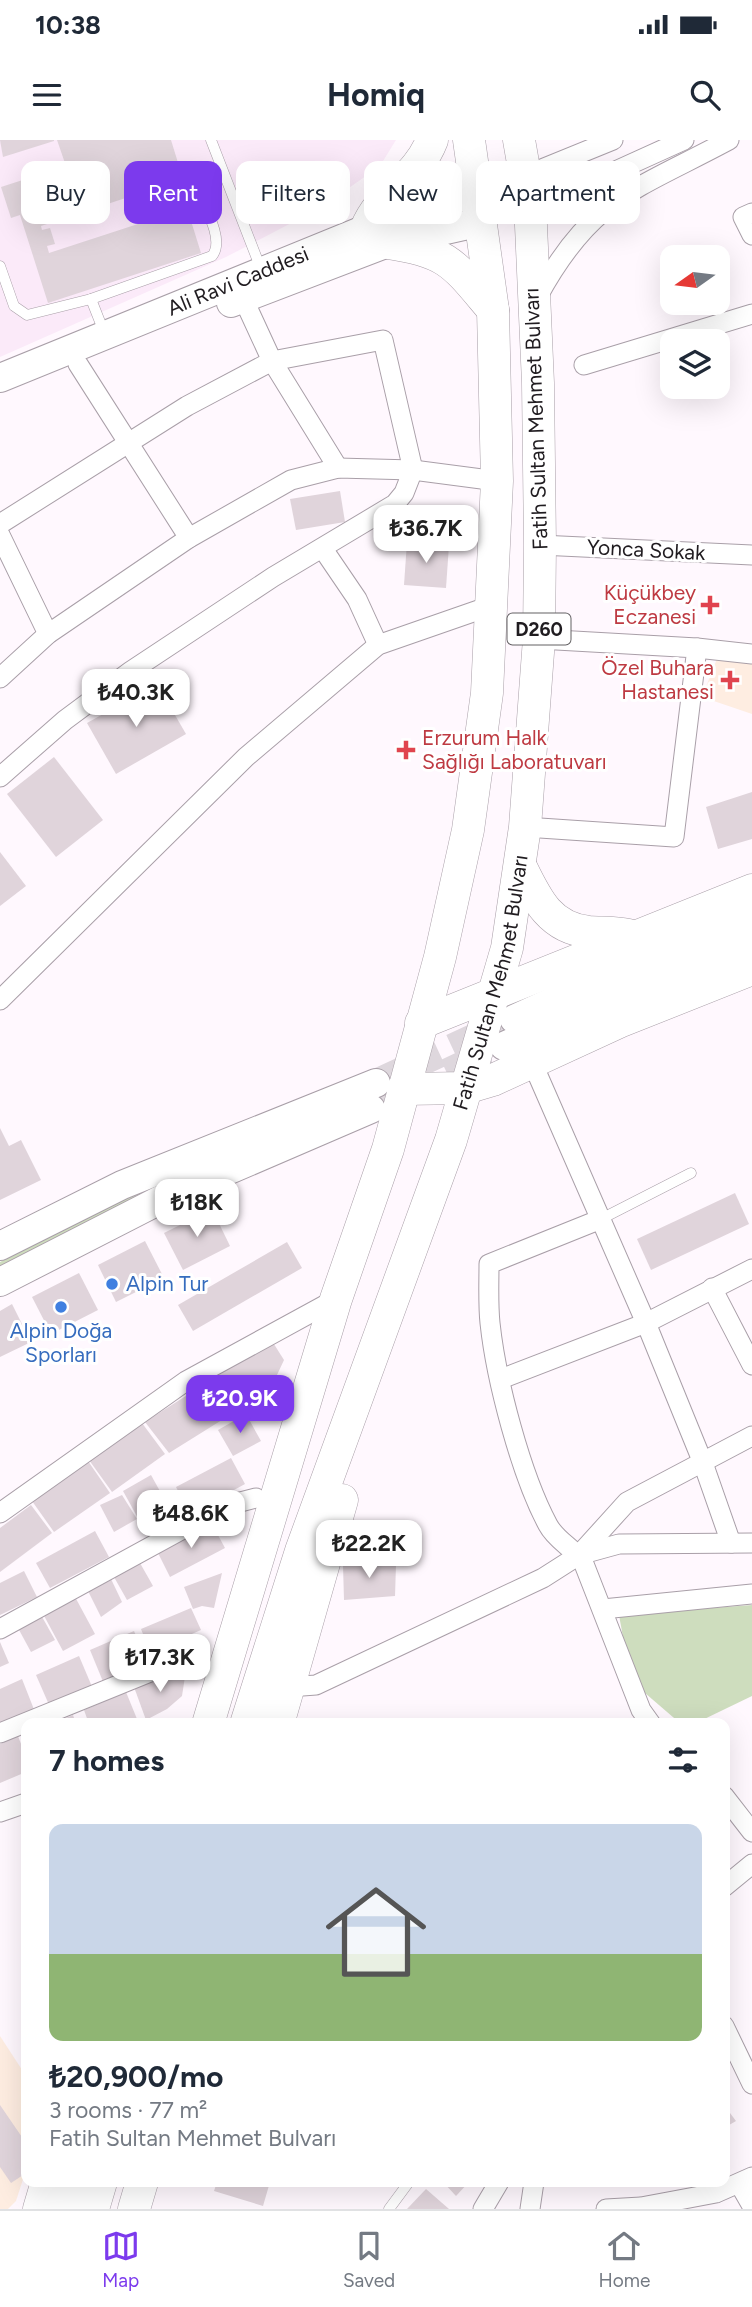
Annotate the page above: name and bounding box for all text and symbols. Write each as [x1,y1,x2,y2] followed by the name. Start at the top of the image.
[35,9,101,41] text: 10:38
[28,76,66,114] icon: menu
[327,76,425,114] text: Homiq
[686,76,724,114] icon: search
[21,161,110,224] chip: Buy
[124,161,222,224] chip: Rent
[236,161,350,224] chip: Filters
[364,161,462,224] chip: New
[476,161,640,224] chip: Apartment
[164,241,312,321] street label: Ali Ravi Caddesi
[660,245,730,315] north arrow
[660,245,730,399] map controls
[518,287,553,551] street label: Fatih Sultan Mehmet Bulvarı
[660,329,730,399] button: layers
[369,506,483,565] pin: ₺36.7K
[389,514,463,542] text: ₺36.7K
[586,534,707,565] street label: Yonca Sokak
[604,580,696,629] place label: Küçükbey Eczanesi
[702,597,718,613] marker: Küçükbey Eczanesi
[508,614,570,644] road number: D260
[601,655,714,704] place label: Özel Buhara Hastanesi
[79,670,193,729] pin: ₺40.3K
[720,670,740,690] marker: Özel Buhara Hastanesi
[98,678,174,706] text: ₺40.3K
[422,725,607,774] place label: Erzurum Halk Sağlığı Laboratuvarı
[396,740,416,760] marker: Erzurum Halk Sağlığı Laboratuvarı
[447,853,533,1113] street label: Fatih Sultan Mehmet Bulvarı
[156,1180,238,1239] pin: ₺18K
[171,1188,223,1216] text: ₺18K
[126,1271,208,1296] place label: Alpin Tur
[104,1276,120,1292] marker: Alpin Tur
[53,1299,69,1315] marker: Alpin Doğa Sporları
[10,1318,112,1367] place label: Alpin Doğa Sporları
[183,1376,297,1435] pin: ₺20.9K
[202,1384,278,1412] text: ₺20.9K
[134,1490,248,1550] pin: ₺48.6K
[153,1499,229,1527] text: ₺48.6K
[312,1520,426,1580] pin: ₺22.2K
[332,1529,406,1557] text: ₺22.2K
[103,1634,217,1694] pin: ₺17.3K
[125,1643,195,1671] text: ₺17.3K
[664,1741,702,1779] icon: filters
[49,1742,164,1779] text: 7 homes
[313,1869,439,1995] icon: home
[49,2058,224,2095] text: ₺20,900/mo
[49,2096,207,2124] text: 3 rooms · 77 m²
[49,2124,336,2152] text: Fatih Sultan Mehmet Bulvarı
[102,2227,140,2292] tab: Map
[343,2227,395,2292] tab: Saved
[599,2227,650,2292] tab: Home

